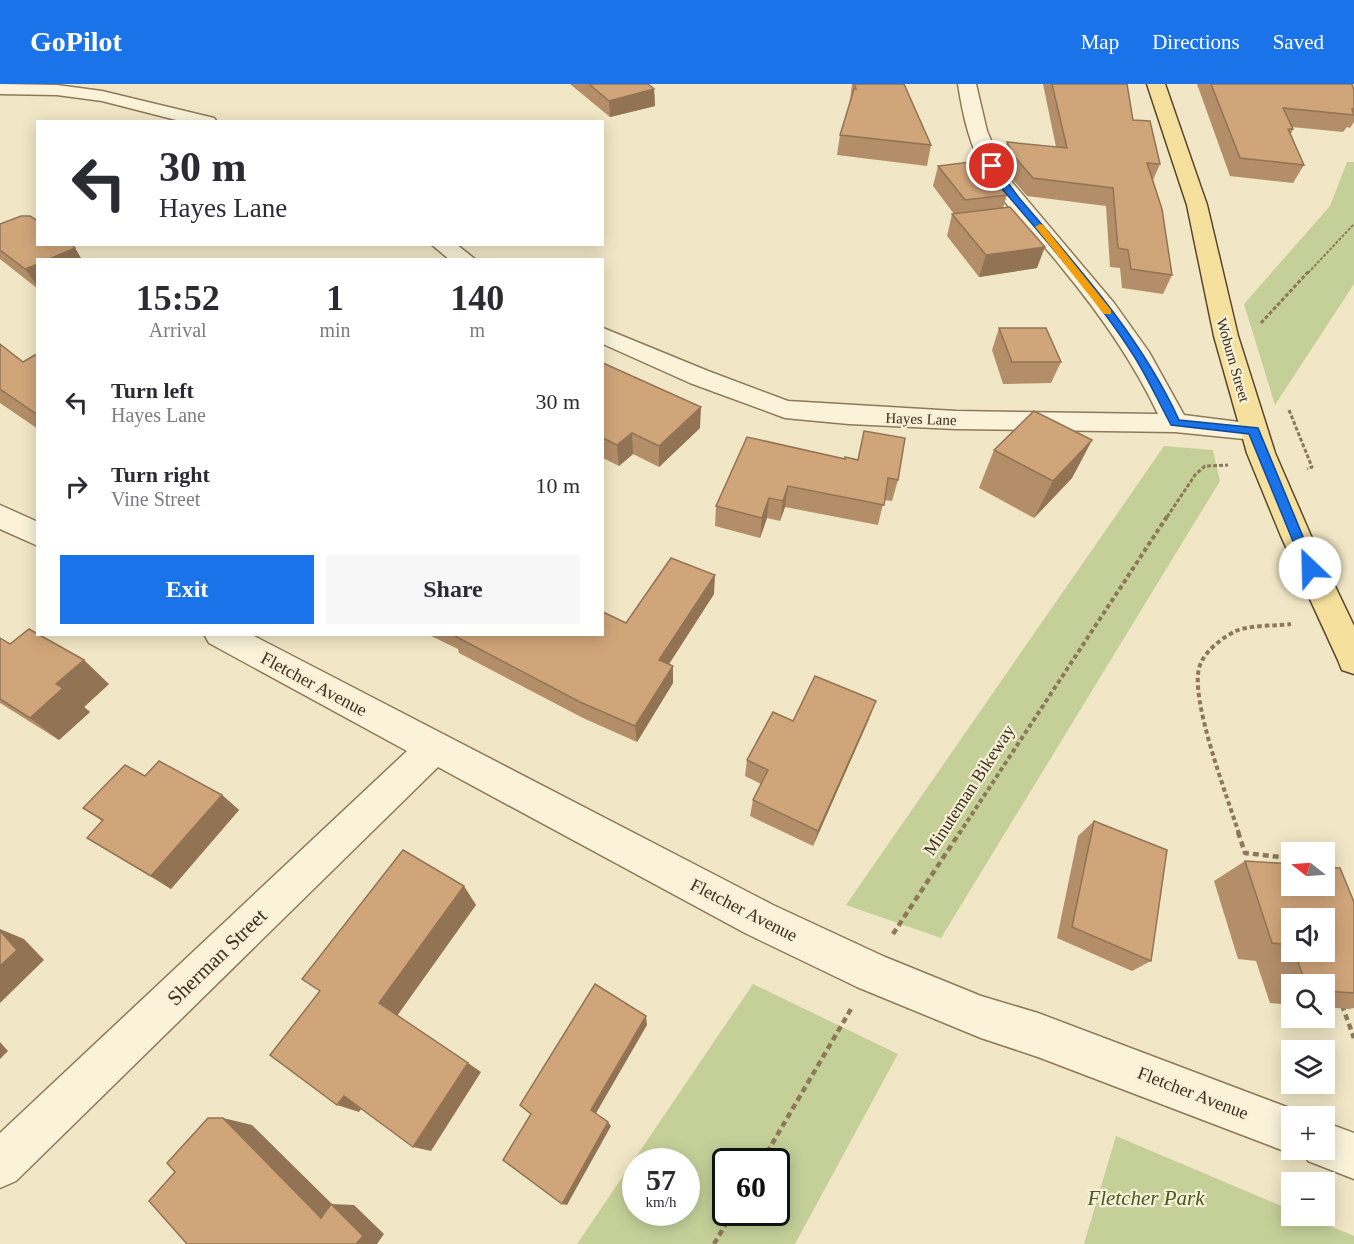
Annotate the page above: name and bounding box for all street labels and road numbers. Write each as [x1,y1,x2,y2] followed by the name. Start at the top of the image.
[1213,316,1253,405] street label: Woburn Street
[885,410,957,428] street label: Hayes Lane
[258,648,370,720] street label: Fletcher Avenue
[919,721,1019,859] street label: Minuteman Bikeway
[687,875,801,946] street label: Fletcher Avenue
[162,903,272,1010] street label: Sherman Street
[1135,1063,1251,1123] street label: Fletcher Avenue

